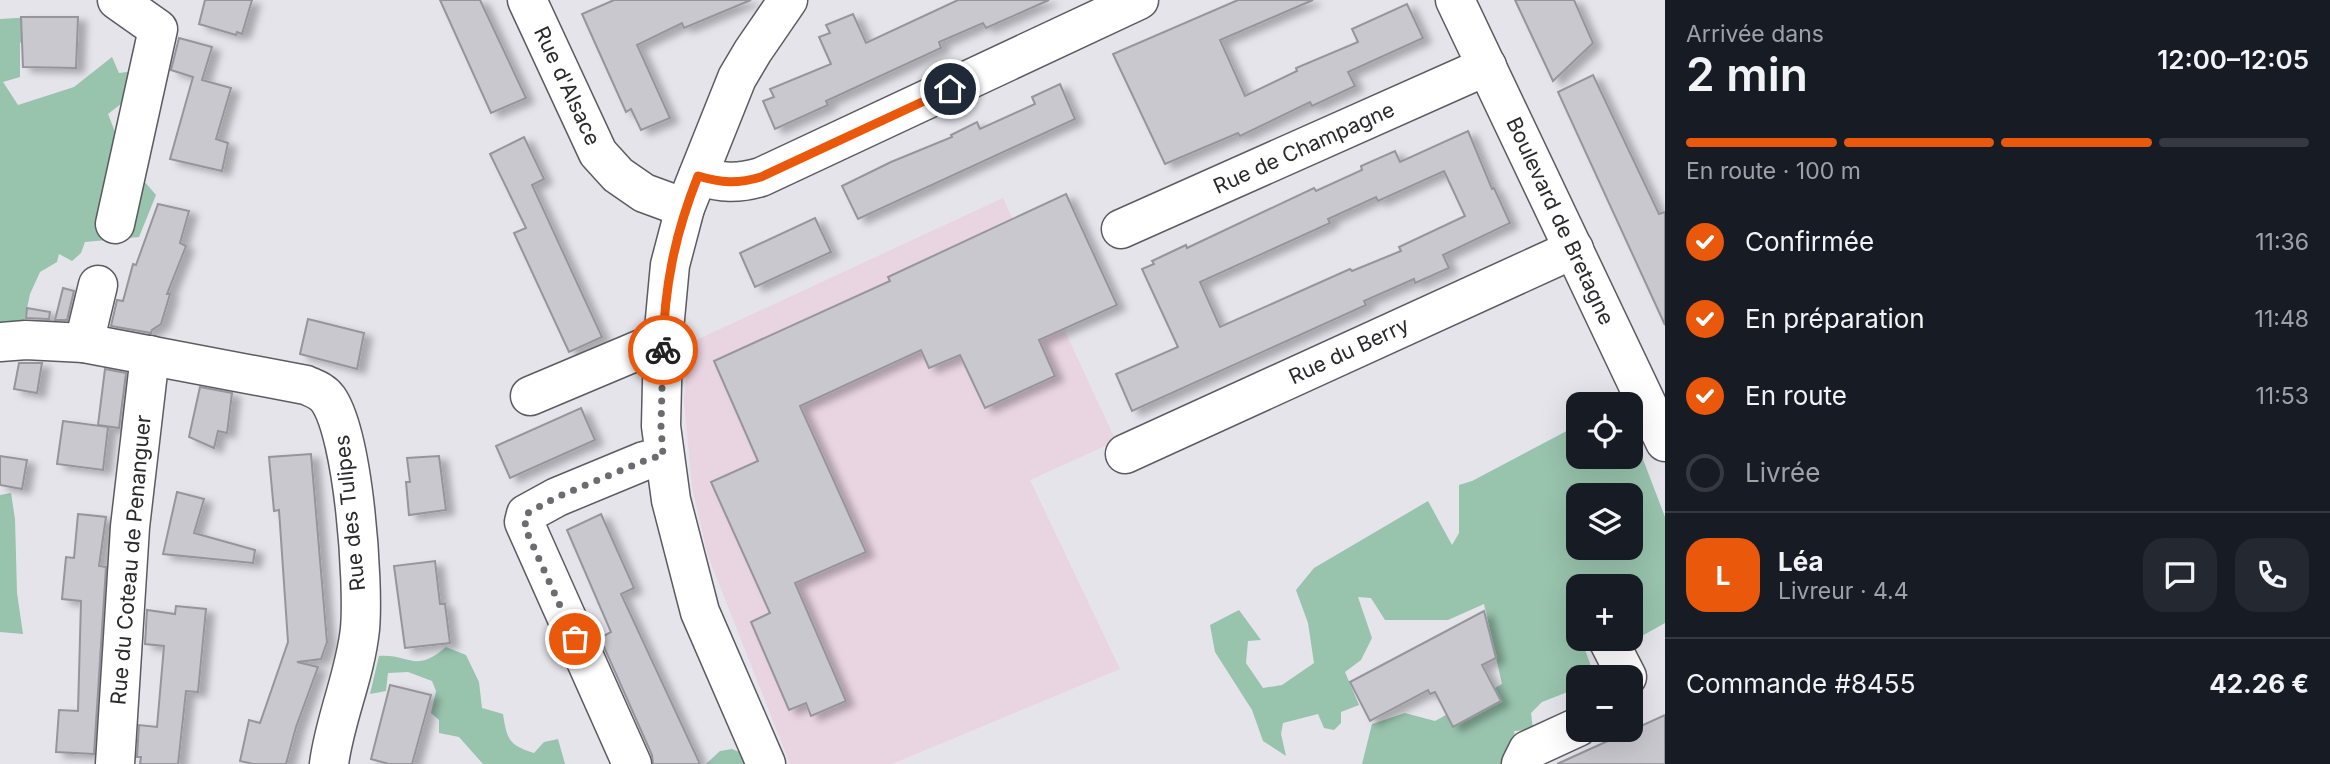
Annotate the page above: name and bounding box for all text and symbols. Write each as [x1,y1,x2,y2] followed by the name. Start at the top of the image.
[1686,20,1824,48] text: Arrivée dans
[529,22,606,149] street label: Rue d'Alsace
[2157,44,2309,75] text: 12:00–12:05
[1686,46,1808,102] text: 2 min
[920,59,980,119] pin
[931,70,969,108] icon: home
[1209,96,1398,199] street label: Rue de Champagne
[1501,113,1620,329] street label: Boulevard de Bretagne
[1686,157,1861,185] text: En route · 100 m
[1686,223,1724,261] icon: check
[1745,226,1874,257] text: Confirmée
[2255,228,2309,256] text: 11:36
[1686,300,1724,338] icon: check
[1745,303,1925,334] text: En préparation
[2255,305,2309,333] text: 11:48
[1285,312,1413,389] street label: Rue du Berry
[628,315,698,385] courier
[644,331,682,369] icon: bike
[1686,377,1724,415] icon: check
[1745,380,1847,411] text: En route
[2255,382,2309,410] text: 11:53
[1566,392,1643,742] map controls
[1566,392,1643,469] button: locate
[105,414,156,706] street label: Rue du Coteau de Penanguer
[329,434,370,592] street label: Rue des Tulipes
[1745,457,1820,488] text: Livrée
[1566,483,1643,560] button: layers
[2143,538,2217,612] button: chat
[2235,538,2309,612] button: phone
[1778,546,1824,577] text: Léa
[1716,560,1730,591] text: L
[1566,574,1643,651] button: +
[1778,577,1909,605] text: Livreur · 4.4
[545,609,605,669] pin
[556,620,594,658] icon: bag
[1566,665,1643,742] button: −
[1686,668,1915,699] text: Commande #8455
[2209,668,2309,699] text: 42.26 €

